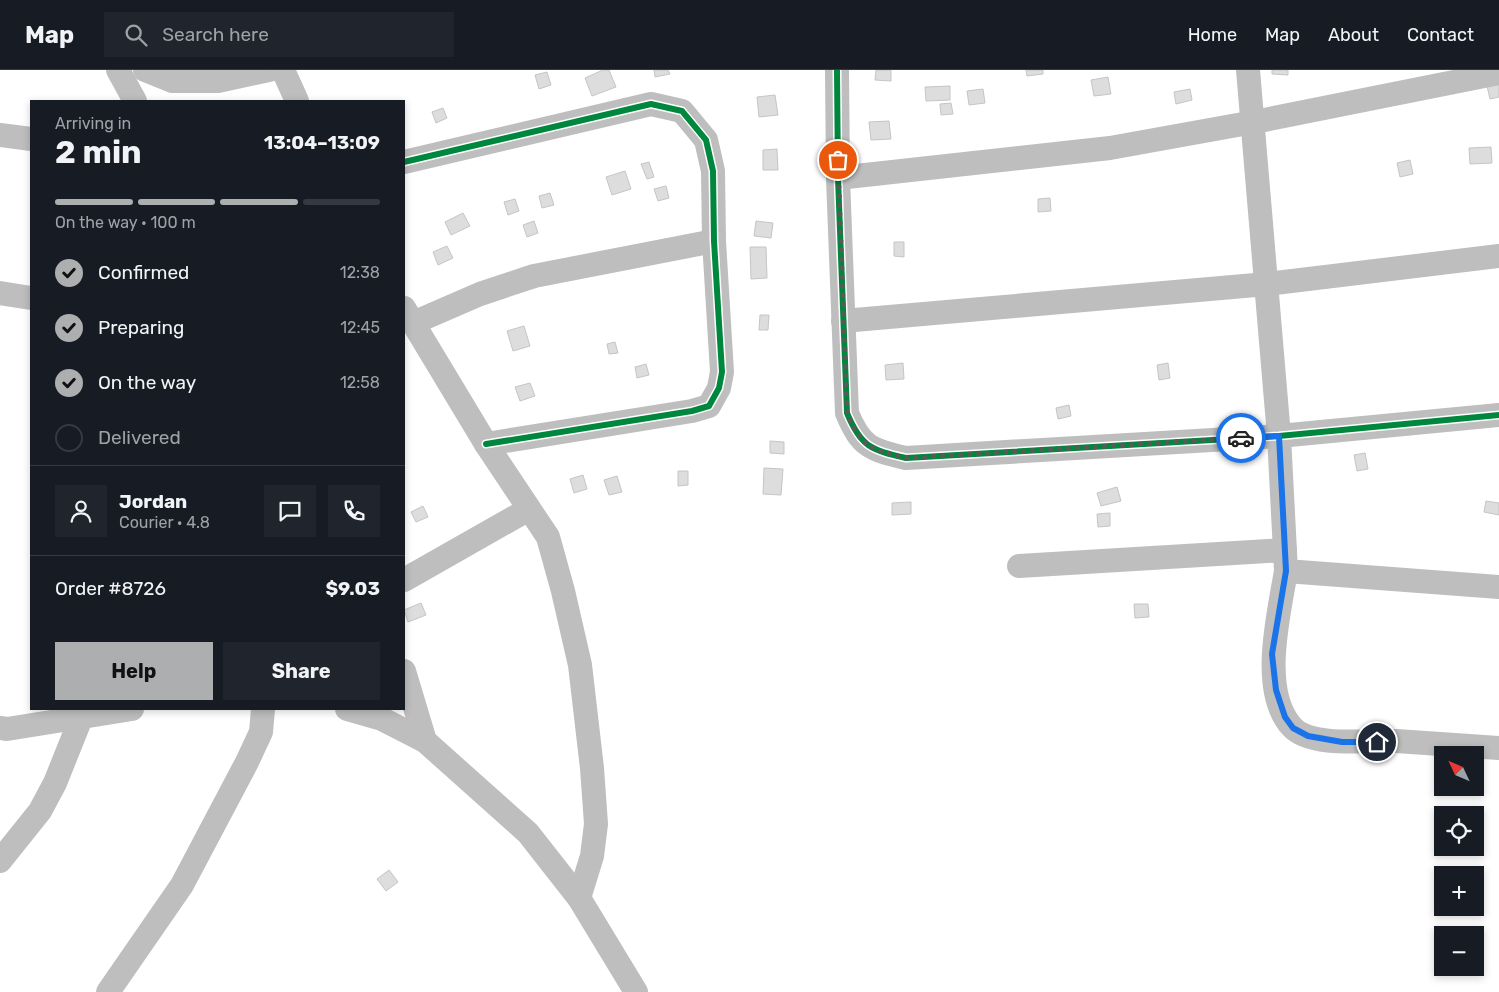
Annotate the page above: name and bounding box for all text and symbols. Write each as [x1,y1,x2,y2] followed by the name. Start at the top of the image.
[104,12,454,57] search box
[25,21,74,49] text: Map
[122,21,150,49] icon: search
[162,23,269,46] text: Search here
[1188,24,1237,46] text: Home
[1265,24,1300,46] text: Map
[1328,24,1379,46] text: About
[1407,24,1474,46] text: Contact
[55,114,131,133] text: Arriving in
[264,131,380,154] text: 13:04–13:09
[55,133,142,171] text: 2 min
[817,139,859,181] pin
[824,146,852,174] icon: bag
[55,213,196,232] text: On the way · 100 m
[55,259,83,287] icon: check
[98,261,189,284] text: Confirmed
[340,263,380,282] text: 12:38
[55,314,83,342] icon: check
[98,316,184,339] text: Preparing
[340,318,380,337] text: 12:45
[55,369,83,397] icon: check
[98,371,196,394] text: On the way
[340,373,380,392] text: 12:58
[1216,413,1266,463] courier
[1227,424,1255,452] icon: car
[98,426,181,449] text: Delivered
[55,485,107,537] button: person
[264,485,316,537] button: chat
[328,485,380,537] button: phone
[119,490,187,513] text: Jordan
[119,513,210,532] text: Courier · 4.8
[55,577,166,600] text: Order #8726
[325,577,380,600] text: $9.03
[55,642,213,700] button: Help
[223,642,380,700] button: Share
[1356,721,1398,763] pin
[1363,728,1391,756] icon: home
[1434,746,1484,796] north arrow
[1434,746,1484,976] map controls
[1434,806,1484,856] button: locate
[1434,866,1484,916] button: +
[1434,926,1484,976] button: −

